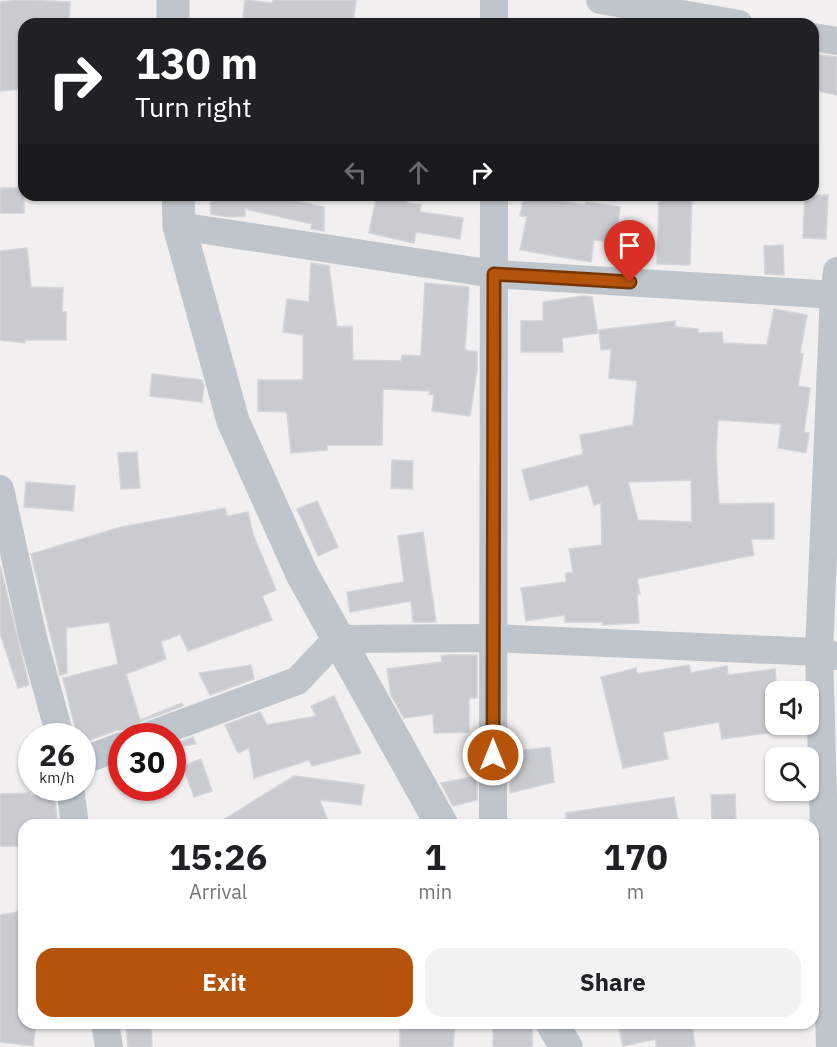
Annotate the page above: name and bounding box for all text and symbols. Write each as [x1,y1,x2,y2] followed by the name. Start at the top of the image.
[135,36,258,91] text: 130 m
[36,42,114,120] icon: right
[135,89,252,124] text: Turn right
[339,156,372,189] icon: left
[402,156,435,189] icon: ahead
[465,156,498,189] icon: right
[604,220,655,282] pin
[613,229,646,262] icon: arrive
[765,681,819,801] map controls
[765,681,819,735] button: sound
[108,723,186,801] speed limit sign: 30
[461,723,525,787] position arrow
[39,735,75,774] text: 26
[765,747,819,801] button: search
[39,768,75,787] text: km/h
[169,833,267,880] text: 15:26
[424,833,446,880] text: 1
[603,833,668,880] text: 170
[189,878,247,905] text: Arrival
[418,878,452,905] text: min
[627,878,644,905] text: m
[36,948,413,1017] button: Exit
[425,948,801,1017] button: Share

